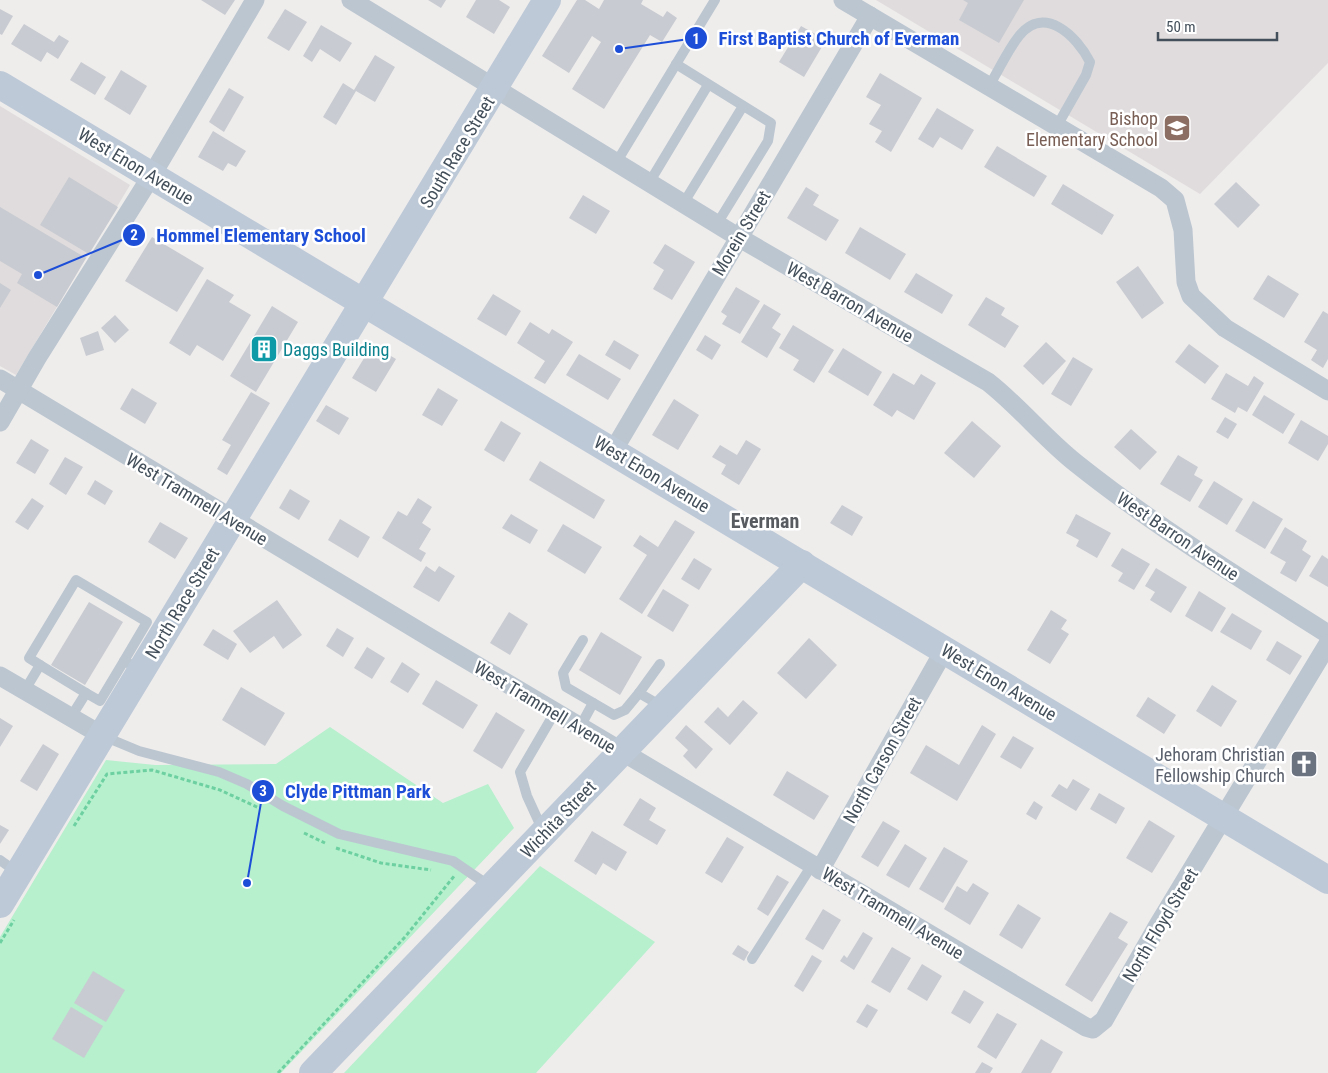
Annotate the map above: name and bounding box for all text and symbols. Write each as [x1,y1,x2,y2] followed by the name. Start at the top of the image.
[1158,10,1277,42] scale bar
[1166,18,1196,36] text: 50 m
[683,21,969,55] callout: First Baptist Church of Everman
[719,27,959,50] text: First Baptist Church of Everman
[692,30,700,48] text: 1
[415,92,499,212] street label: South Race Street
[1026,108,1158,150] place label: Bishop Elementary School
[1162,113,1192,143] school or university icon: Bishop Elementary School
[74,123,198,209] street label: West Enon Avenue
[707,187,775,279] street label: Morein Street
[122,218,376,252] callout: Hommel Elementary School
[156,224,366,247] text: Hommel Elementary School
[130,226,138,244] text: 2
[783,257,917,347] street label: West Barron Avenue
[249,334,279,364] building icon: Daggs Building
[283,339,389,360] place label: Daggs Building
[590,431,714,517] street label: West Enon Avenue
[122,448,272,550] street label: West Trammell Avenue
[1113,487,1243,585] street label: West Barron Avenue
[731,509,799,533] district label: Everman
[141,544,223,662] street label: North Race Street
[937,639,1061,725] street label: West Enon Avenue
[470,656,620,758] street label: West Trammell Avenue
[839,693,925,827] street label: North Carson Street
[1155,744,1285,786] place label: Jehoram Christian Fellowship Church
[1289,749,1319,779] church icon: Jehoram Christian Fellowship Church
[250,774,441,808] callout: Clyde Pittman Park
[516,776,600,862] street label: Wichita Street
[285,780,432,803] text: Clyde Pittman Park
[259,782,267,800] text: 3
[818,862,968,964] street label: West Trammell Avenue
[1118,864,1202,986] street label: North Floyd Street

